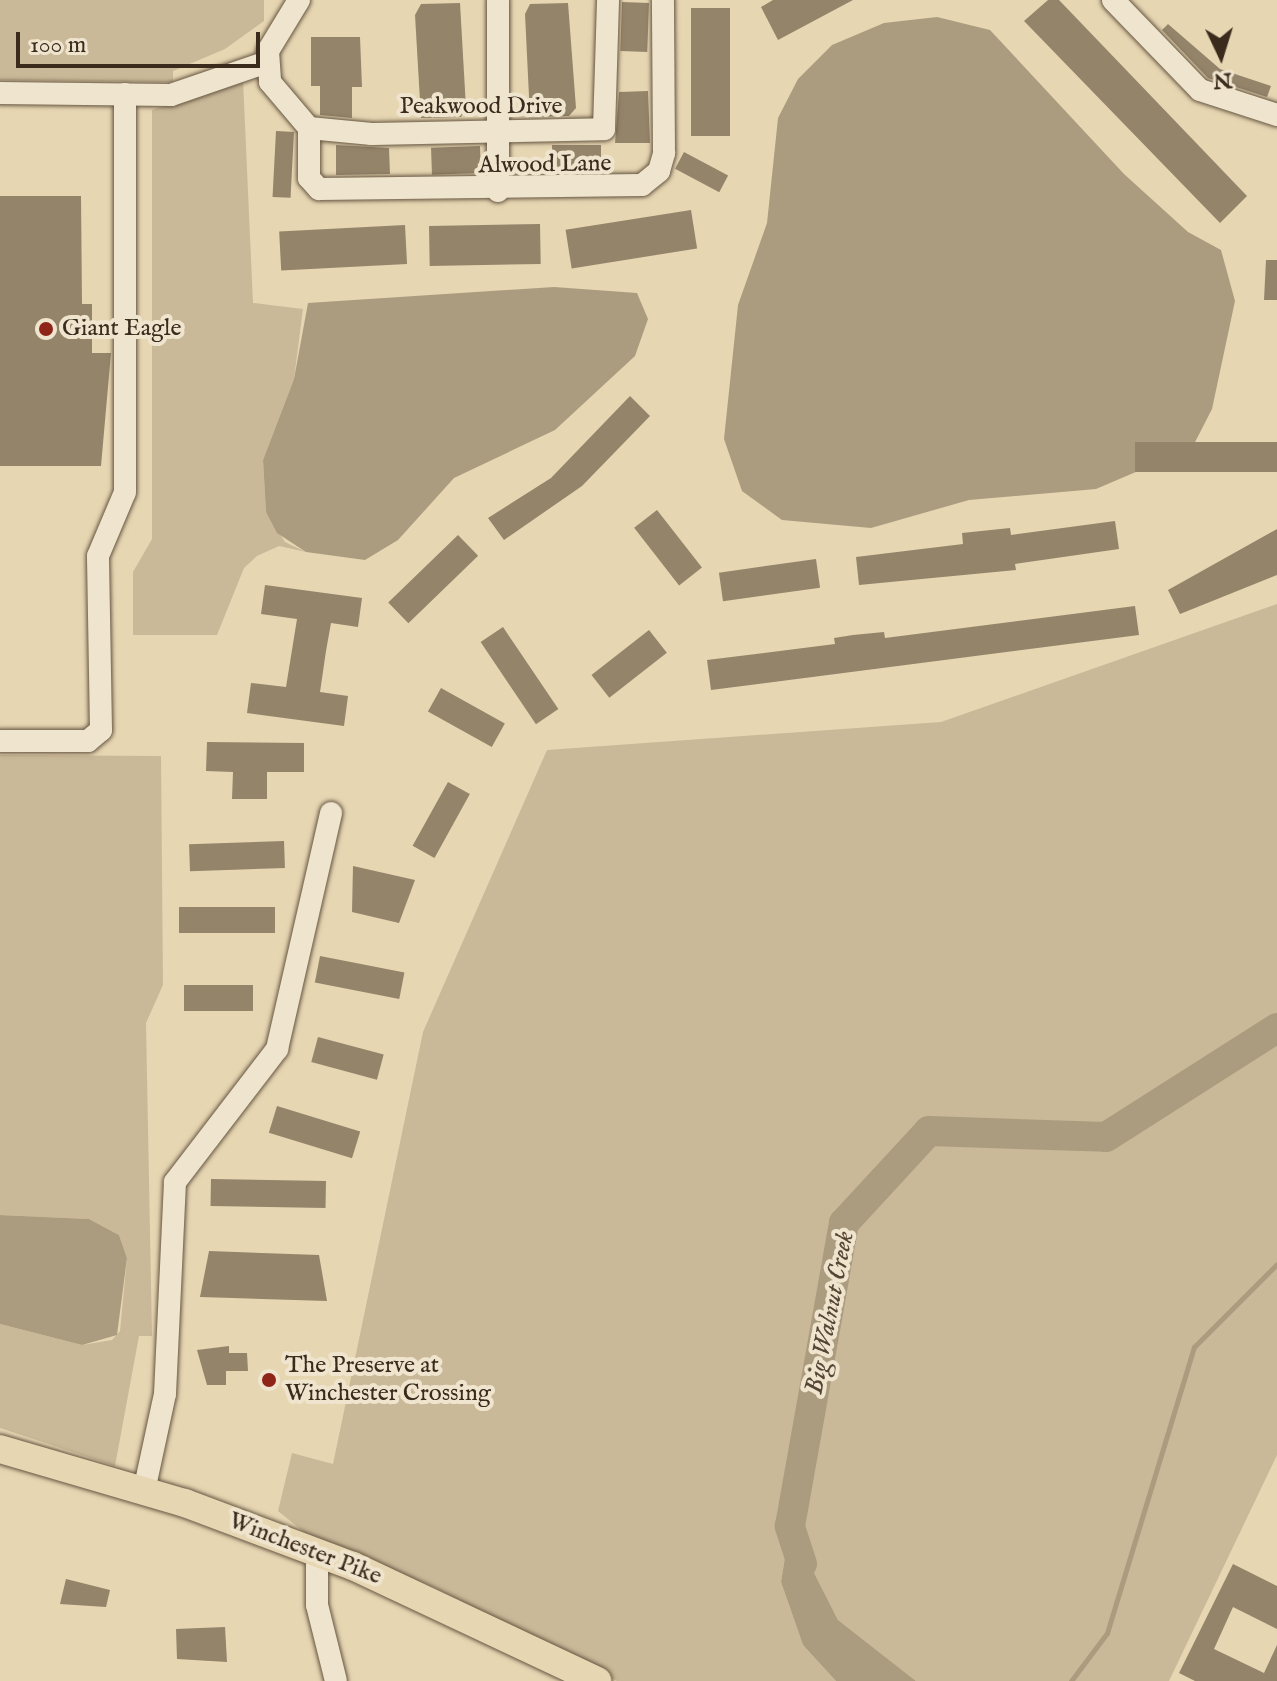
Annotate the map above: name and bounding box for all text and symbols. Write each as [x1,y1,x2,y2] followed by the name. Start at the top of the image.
[20,16,264,66] scale bar
[1181,16,1261,96] north arrow
[30,30,86,61] text: 100 m
[1212,65,1233,95] text: N
[399,93,563,121] street label: Peakwood Drive
[478,149,612,181] street label: Alwood Lane
[62,315,182,343] place label: Giant Eagle
[37,320,55,338] marker: Giant Eagle
[799,1229,861,1397] water label: Big Walnut Creek
[285,1352,491,1408] place label: The Preserve at Winchester Crossing
[260,1371,278,1389] marker: The Preserve at Winchester Crossing
[224,1507,386,1591] street label: Winchester Pike

